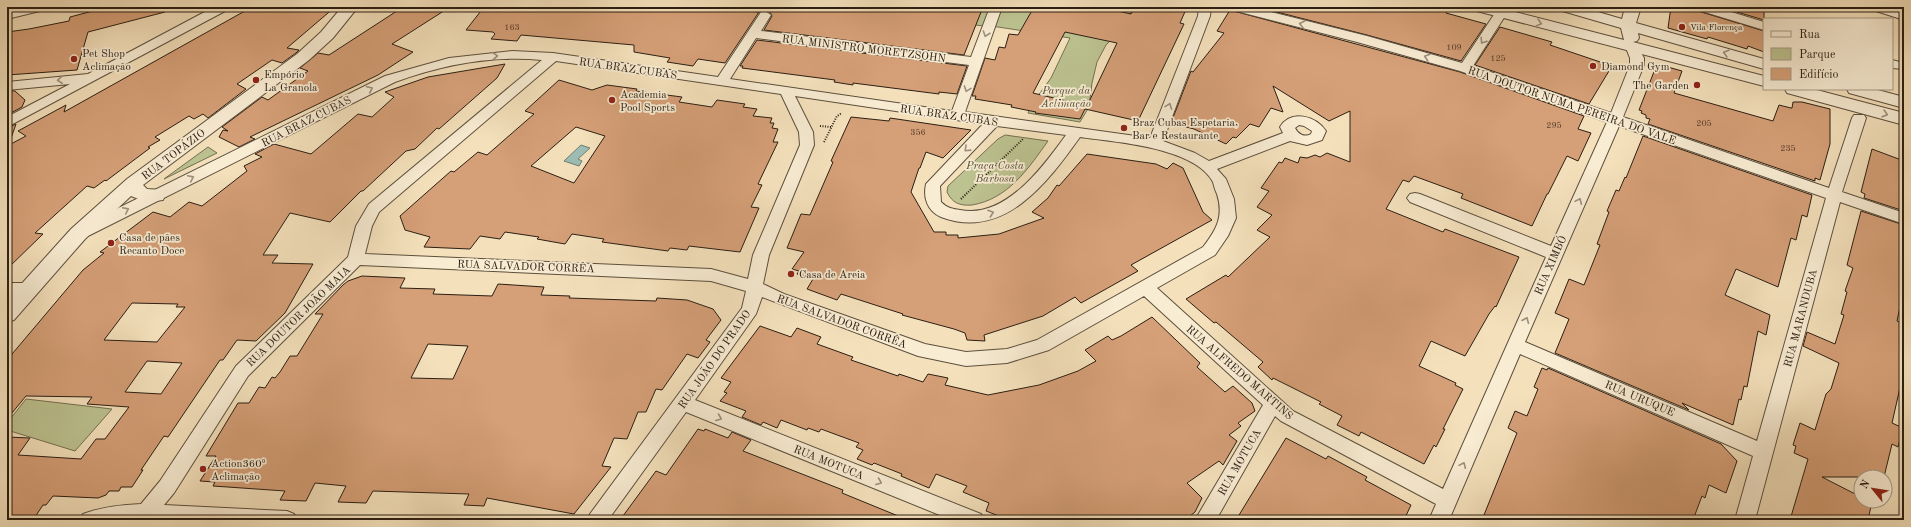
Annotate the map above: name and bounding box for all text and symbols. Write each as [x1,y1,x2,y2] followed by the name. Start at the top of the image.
[1535,18,1542,27] one-way arrow
[1763,18,1893,90] legend
[1298,20,1305,28] one-way arrow
[1677,22,1687,32] marker: Vila Florença
[504,23,520,32] house number: 163
[1690,23,1743,32] place label: Vila Florença
[1799,29,1820,41] text: Rua
[982,31,991,38] one-way arrow
[781,34,947,65] street label: RUA MINISTRO MORETZSOHN
[1480,36,1487,43] one-way arrow
[1446,43,1462,52] house number: 109
[82,49,131,73] place label: Pet Shop Aclimação
[1723,49,1730,58] one-way arrow
[1799,49,1836,61] text: Parque
[492,52,498,61] one-way arrow
[1424,53,1431,62] one-way arrow
[69,54,79,64] marker: Pet Shop Aclimação
[1490,54,1506,63] house number: 125
[578,57,678,82] street label: RUA BRAZ CUBAS
[1588,61,1598,71] marker: Diamond Gym
[1601,62,1670,73] place label: Diamond Gym
[1466,66,1677,147] street label: RUA DOUTOR NUMA PEREIRA DO VALE
[1799,69,1838,81] text: Edifício
[264,70,318,94] place label: Empório La Granola
[57,75,63,84] one-way arrow
[251,75,261,85] marker: Empório La Granola
[1692,80,1702,90] marker: The Garden
[1632,81,1689,92] place label: The Garden
[963,85,971,92] one-way arrow
[366,86,373,94] one-way arrow
[1040,86,1091,110] park label: Parque da Aclimação
[620,90,675,114] place label: Academia Pool Sports
[260,95,353,150] street label: RUA BRAZ CUBAS
[607,95,617,105] marker: Academia Pool Sports
[1164,103,1172,110] one-way arrow
[899,104,999,129] street label: RUA BRAZ CUBAS
[1882,109,1889,118] one-way arrow
[1132,118,1238,142] place label: Braz Cubas Espetaria, Bar e Restaurante
[1696,119,1712,128] house number: 205
[1546,121,1562,130] house number: 295
[1119,123,1129,133] marker: Braz Cubas Espetaria, Bar e Restaurante
[139,126,208,183] street label: RUA TOPÁZIO
[910,128,926,137] house number: 356
[964,144,972,152] one-way arrow
[1780,144,1796,153] house number: 235
[965,161,1024,185] park label: Praça Costa Barbosa
[187,175,194,183] one-way arrow
[1574,198,1582,205] one-way arrow
[121,208,129,215] one-way arrow
[987,210,994,218] one-way arrow
[119,233,184,257] place label: Casa de pães Recanto Doce
[1532,233,1569,297] street label: RUA XIMBÓ
[106,238,116,248] marker: Casa de pães Recanto Doce
[457,258,596,275] street label: RUA SALVADOR CORRÊA
[244,263,353,370] street label: RUA DOUTOR JOÃO MAIA
[1783,268,1820,369] street label: RUA MARANDUBA
[786,269,796,279] marker: Casa de Areia
[799,270,866,281] place label: Casa de Areia
[775,292,909,351] street label: RUA SALVADOR CORRÊA
[675,307,754,411] street label: RUA JOÃO DO PRADO
[1522,317,1530,324] one-way arrow
[1184,324,1295,423] street label: RUA ALFREDO MARTINS
[1603,380,1676,419] street label: RUA URUQUE
[716,413,723,421] one-way arrow
[1217,427,1264,498] street label: RUA MOTUCA
[792,444,866,483] street label: RUA MOTUCA
[211,459,266,483] place label: Action360º Aclimação
[1458,462,1466,470] one-way arrow
[198,464,208,474] marker: Action360º Aclimação
[1853,469,1893,509] north arrow
[875,477,882,485] one-way arrow
[1859,478,1873,491] text: N

